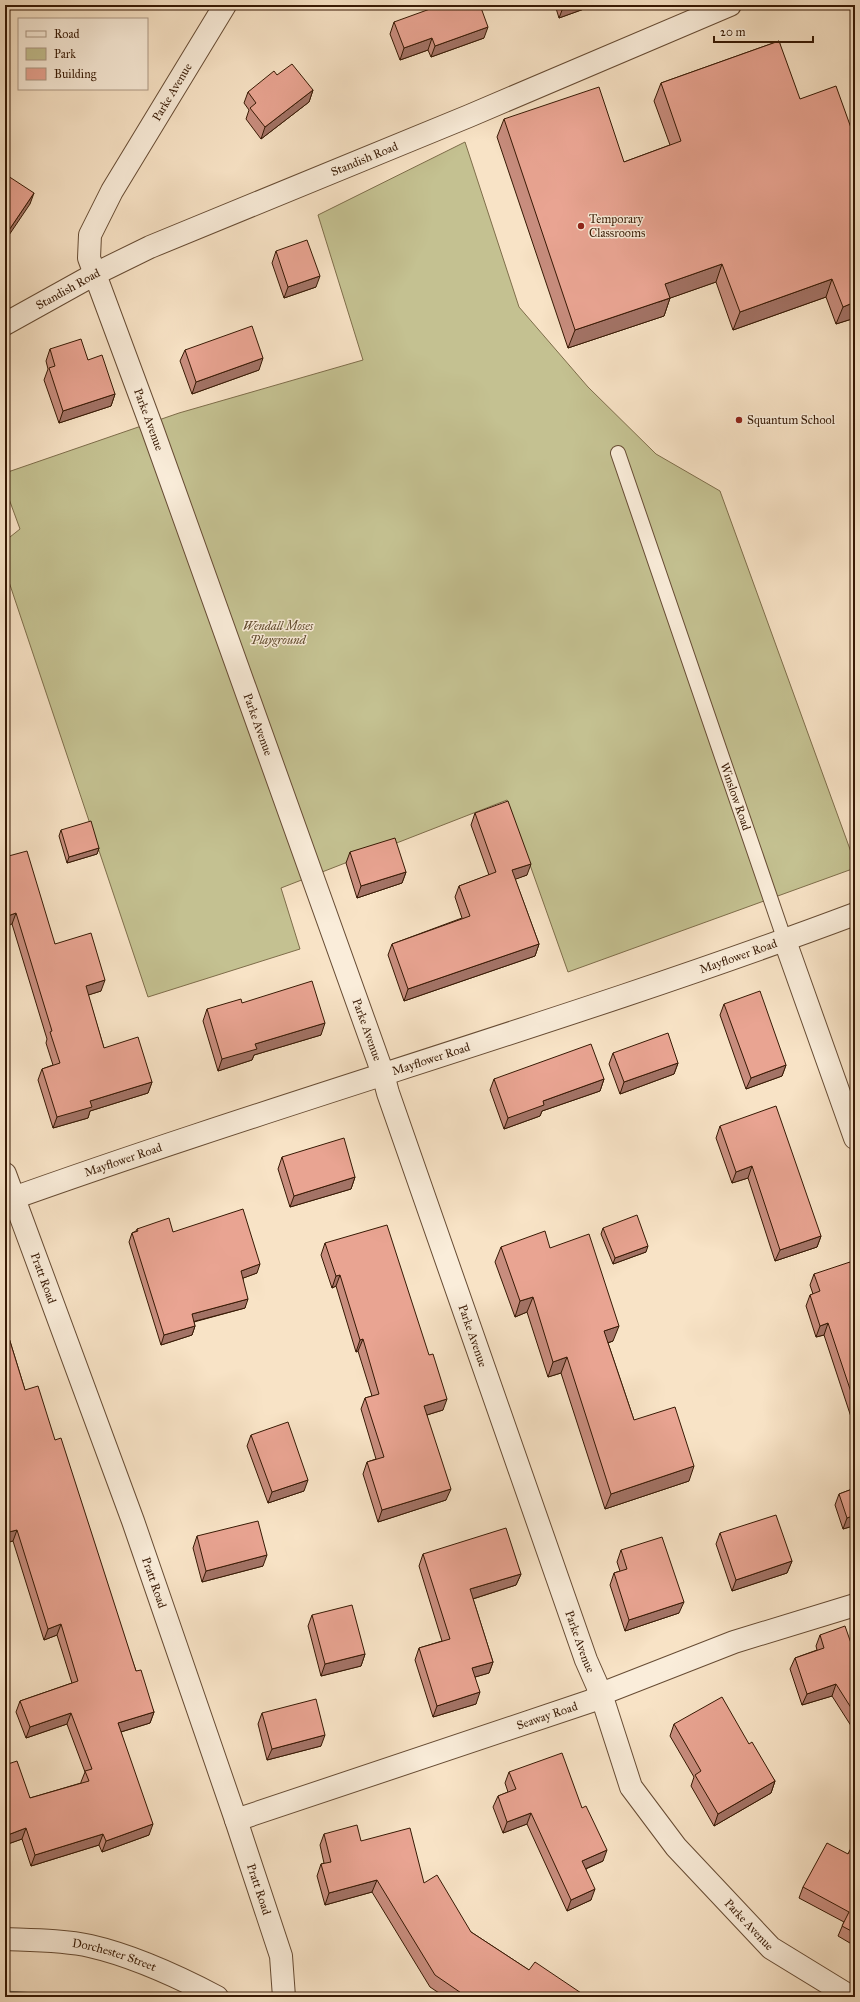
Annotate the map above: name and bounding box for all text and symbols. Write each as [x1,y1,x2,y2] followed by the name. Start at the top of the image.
[18,18,148,90] legend
[714,18,813,44] scale bar
[720,25,746,39] text: 20 m
[54,27,80,41] text: Road
[54,47,76,61] text: Park
[149,60,195,124] street label: Parke Avenue
[54,67,97,82] text: Building
[329,139,400,179] street label: Standish Road
[589,212,645,240] place label: Temporary Classrooms
[576,221,586,231] marker: Temporary Classrooms
[33,266,102,312] street label: Standish Road
[131,386,167,452] street label: Parke Avenue
[747,413,836,428] place label: Squantum School
[734,415,744,425] marker: Squantum School
[243,619,314,647] park label: Wendall Moses Playground
[240,691,276,758] street label: Parke Avenue
[717,761,754,832] street label: Winslow Road
[698,936,779,976] street label: Mayflower Road
[350,996,385,1063] street label: Parke Avenue
[390,1040,472,1078] street label: Mayflower Road
[82,1140,164,1180] street label: Mayflower Road
[28,1251,59,1305] street label: Pratt Road
[455,1303,490,1369] street label: Parke Avenue
[139,1555,169,1610] street label: Pratt Road
[562,1609,598,1675] street label: Parke Avenue
[515,1699,579,1732] street label: Seaway Road
[244,1862,274,1917] street label: Pratt Road
[722,1896,777,1953] street label: Parke Avenue
[71,1936,159,1974] street label: Dorchester Street

